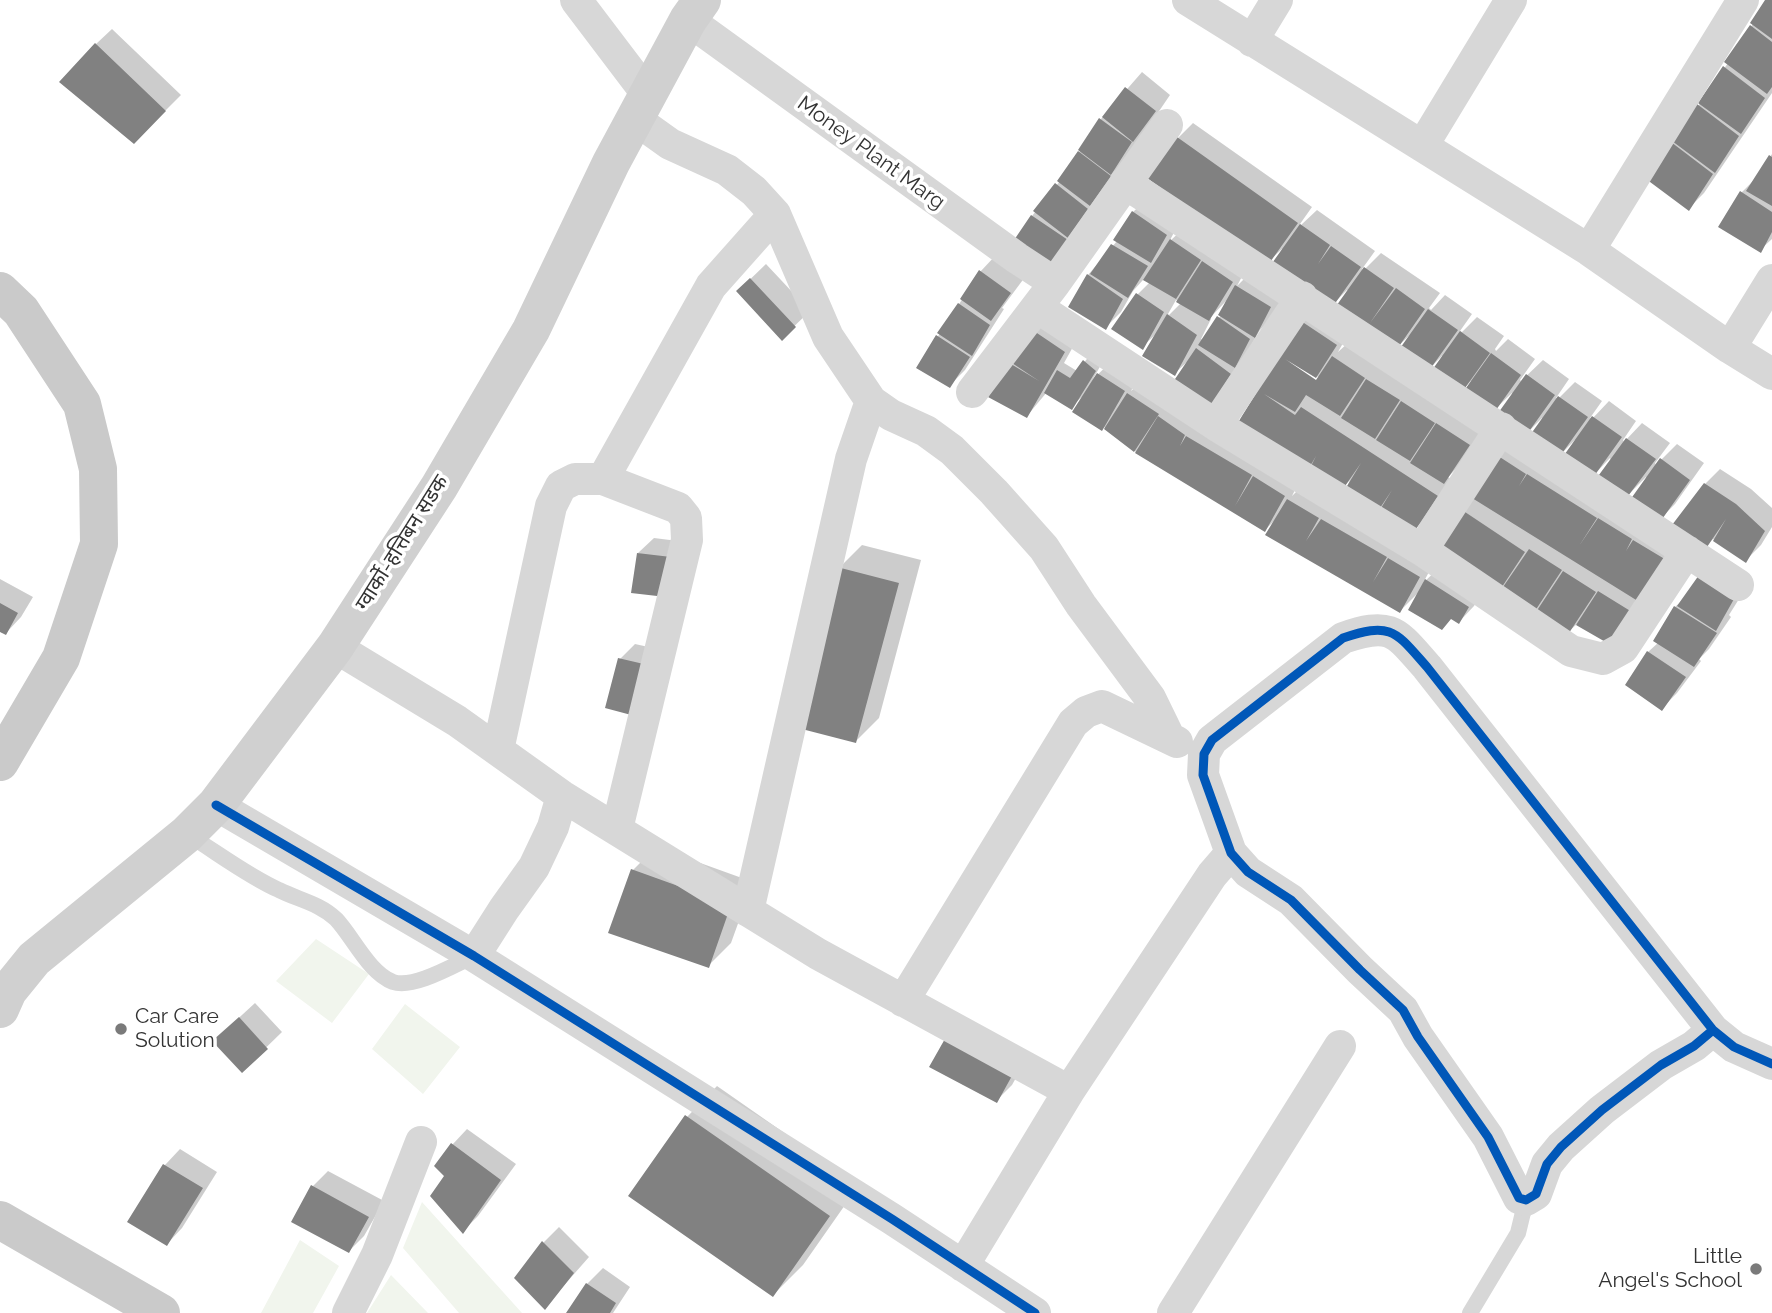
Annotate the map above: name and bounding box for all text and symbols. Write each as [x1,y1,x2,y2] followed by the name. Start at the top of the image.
[792,91,950,215] street label: Money Plant Marg
[350,471,454,615] street label: ग्वार्को-हत्तिबन सडक
[135,1004,219,1054] place label: Car Care Solution
[113,1021,129,1037] marker: Car Care Solution
[1598,1244,1742,1294] place label: Little Angel's School
[1748,1261,1764,1277] marker: Little Angel's School

